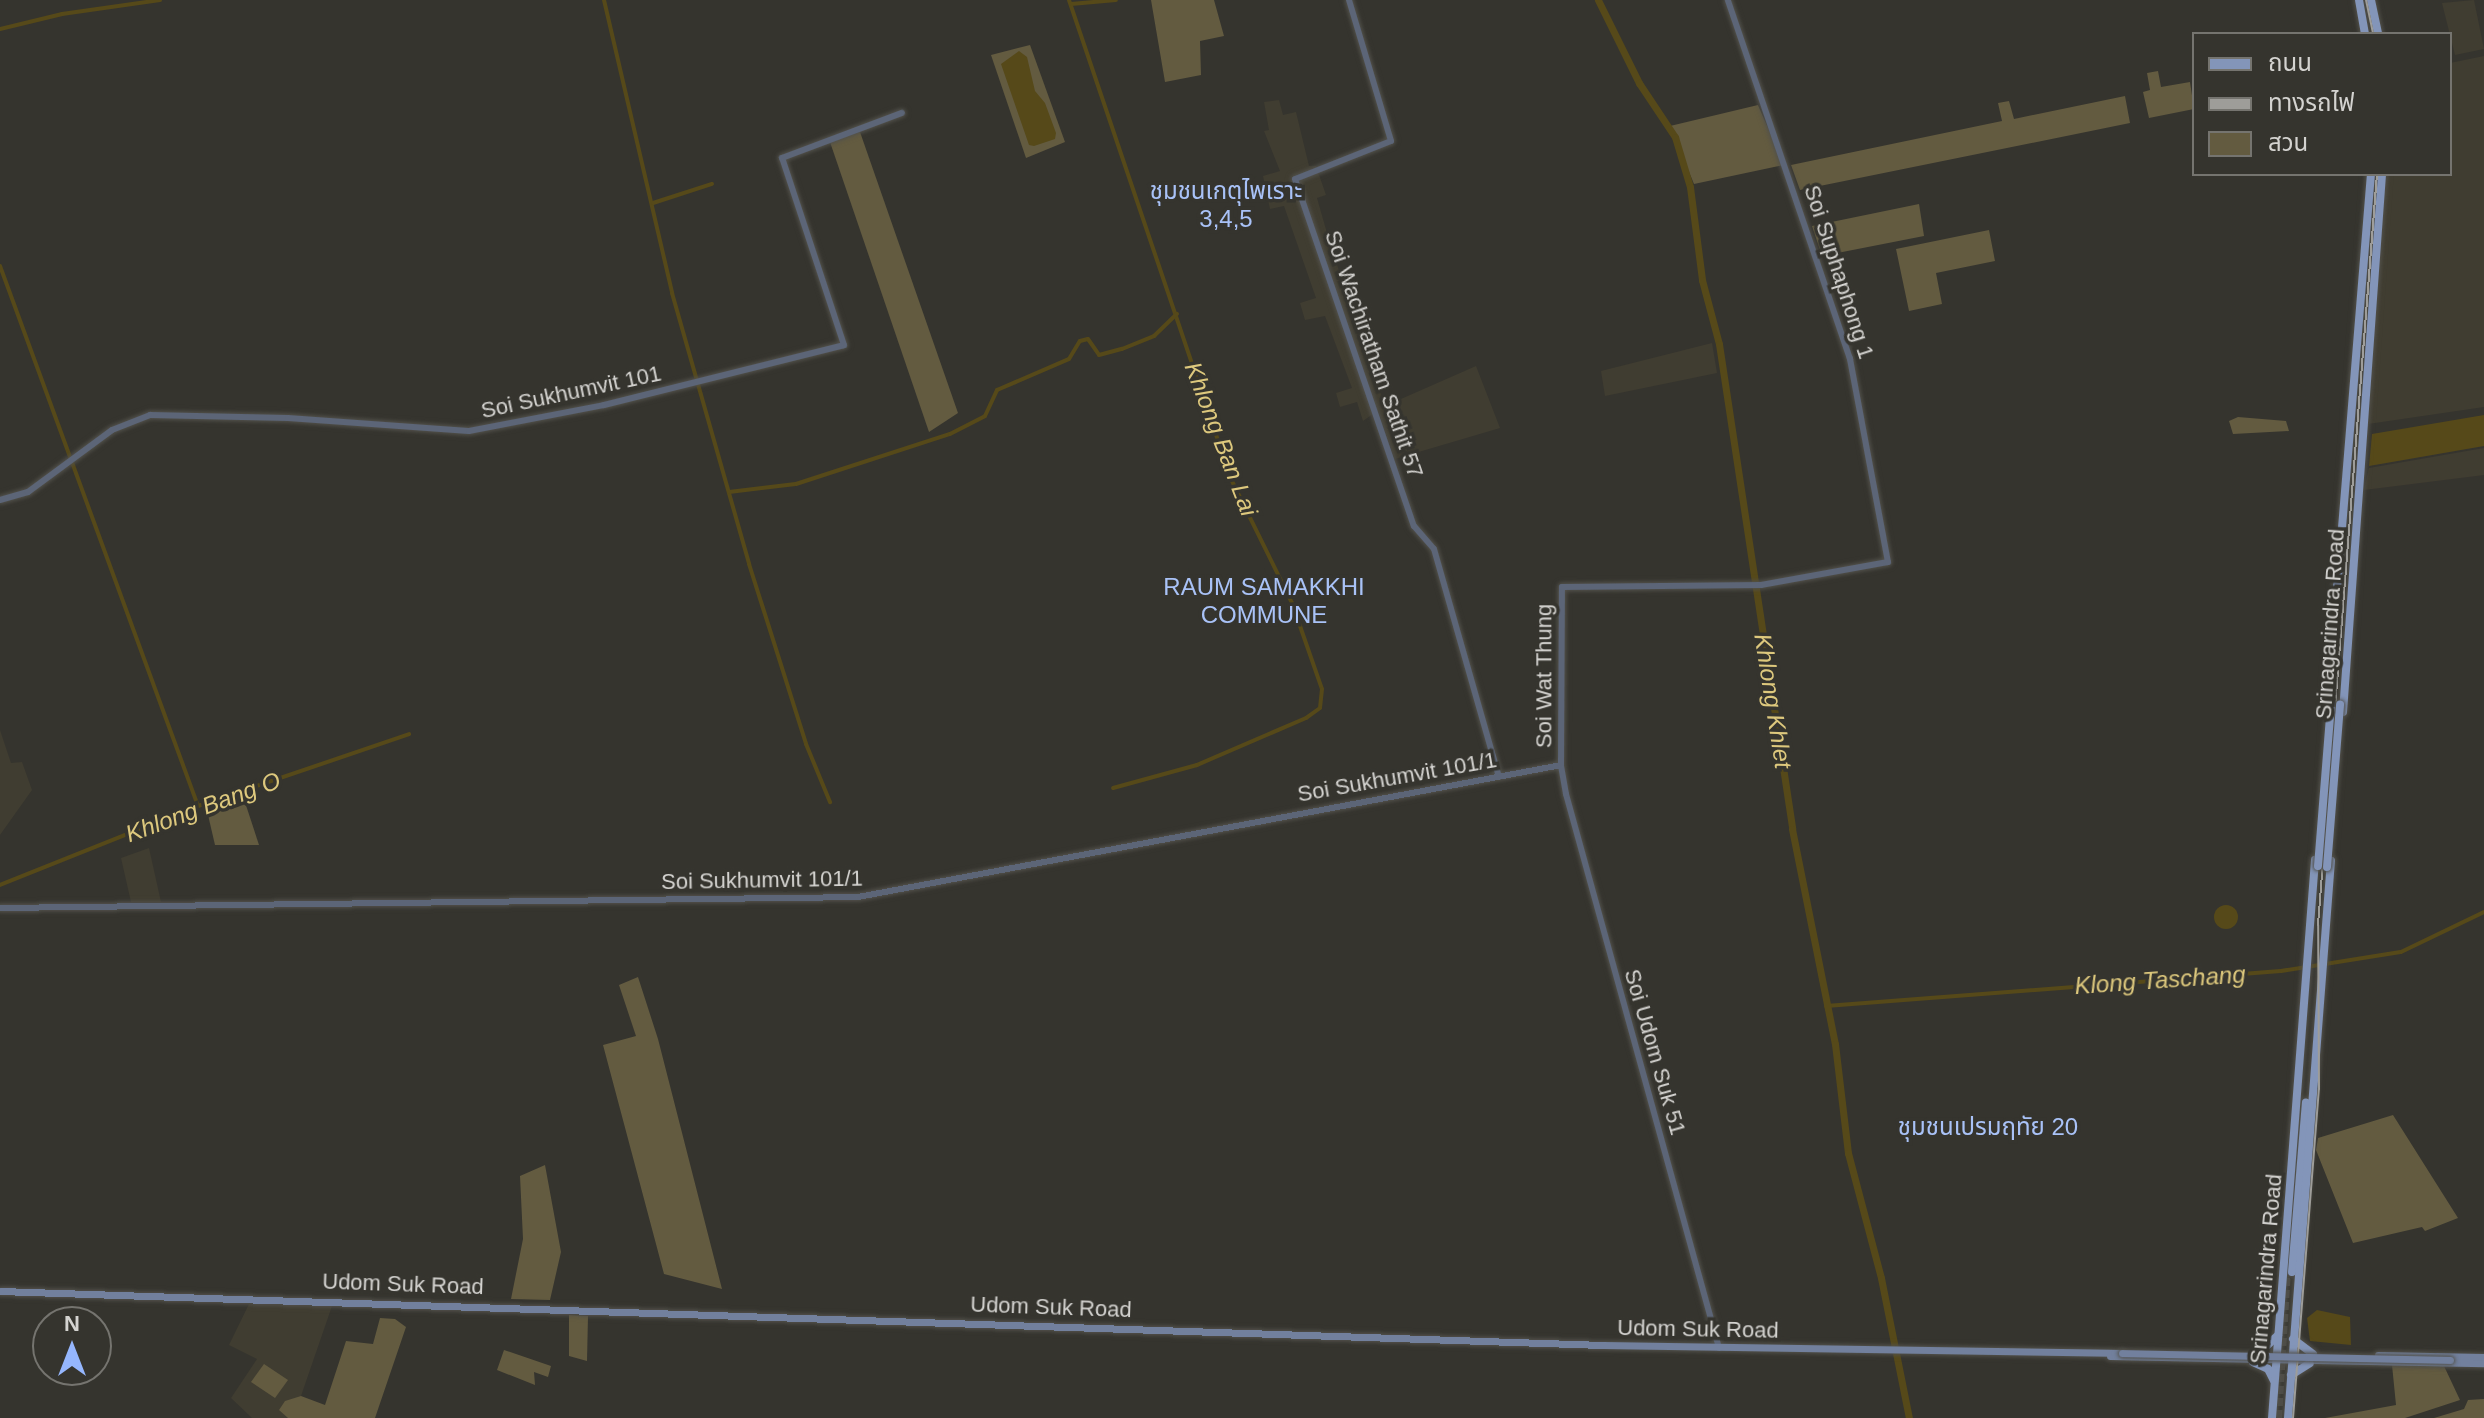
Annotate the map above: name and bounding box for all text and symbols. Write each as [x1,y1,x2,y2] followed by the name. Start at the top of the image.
[2192,32,2452,176] legend
[2268,49,2312,76] text: ถนน
[2268,89,2355,116] text: ทางรถไฟ
[2268,129,2308,156] text: สวน
[1150,177,1302,233] district label: ชุมชนเกตุไพเราะ 3,4,5
[1798,182,1880,362] street label: Soi Suphaphong 1
[1319,227,1429,481] street label: Soi Wachiratham Sathit 57
[1178,358,1264,520] water label: Khlong Ban Lai
[479,360,663,424] street label: Soi Sukhumvit 101
[2310,528,2350,720] street label: Srinagarindra Road
[1150,573,1378,629] district label: RAUM SAMAKKHI COMMUNE
[1531,604,1557,748] street label: Soi Wat Thung
[1748,632,1798,770] water label: Khlong Khlet
[1295,746,1499,808] street label: Soi Sukhumvit 101/1
[122,766,284,848] water label: Khlong Bang O
[661,865,863,895] street label: Soi Sukhumvit 101/1
[2074,960,2246,1000] water label: Klong Taschang
[1619,966,1691,1138] street label: Soi Udom Suk 51
[1898,1113,2078,1141] district label: ชุมชนเปรมฤทัย 20
[2245,1173,2287,1365] street label: Srinagarindra Road
[322,1268,484,1300] street label: Udom Suk Road
[970,1291,1132,1323] street label: Udom Suk Road
[32,1306,112,1386] north arrow
[64,1311,80,1336] text: N
[1617,1314,1779,1344] street label: Udom Suk Road

